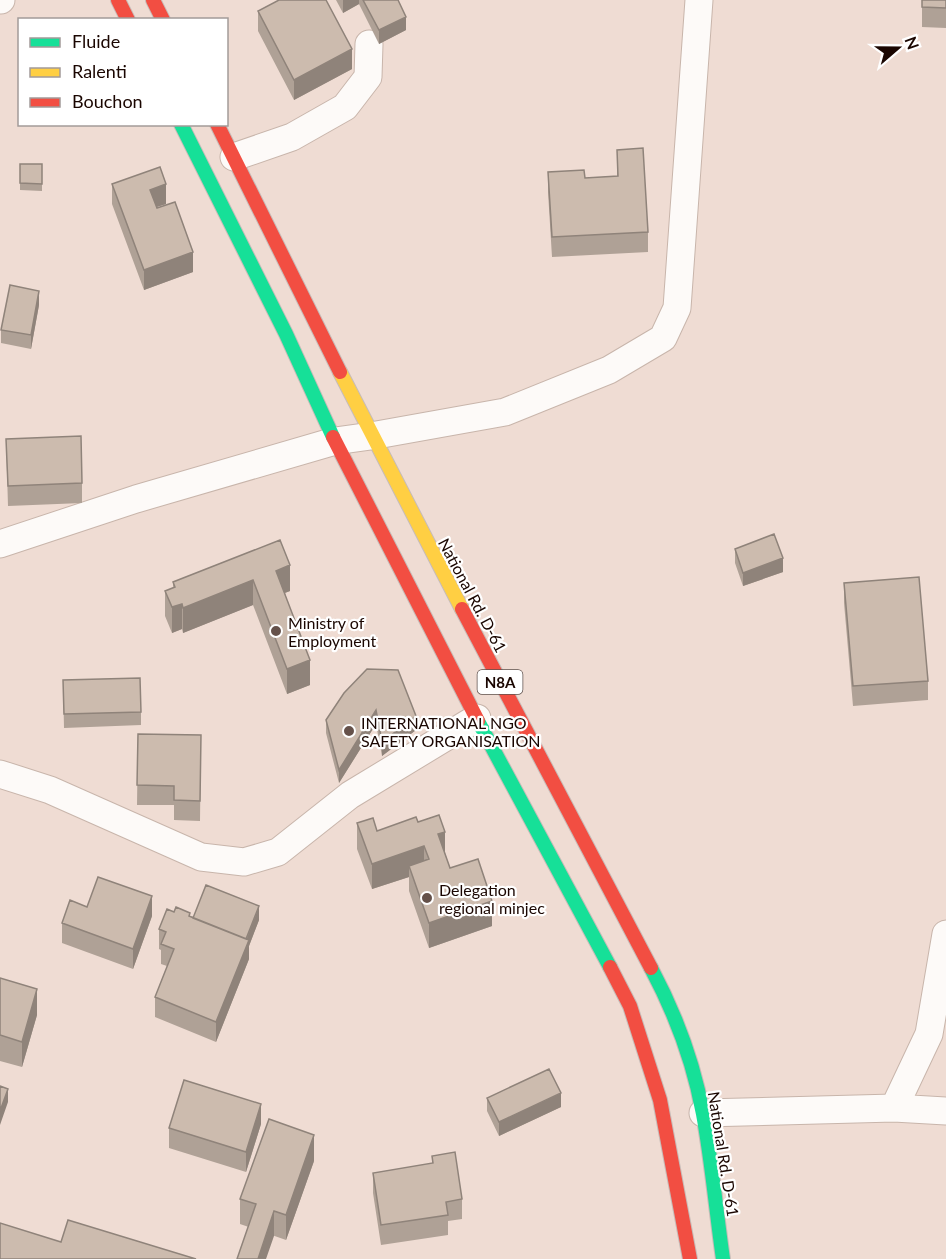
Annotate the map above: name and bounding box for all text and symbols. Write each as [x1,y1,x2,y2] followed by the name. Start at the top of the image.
[18,18,228,126] legend
[868,18,928,78] north arrow
[72,30,120,52] text: Fluide
[902,34,924,52] text: N
[72,60,127,82] text: Ralenti
[72,90,143,112] text: Bouchon
[435,535,511,655] street label: National Rd. D-61
[288,613,376,650] place label: Ministry of Employment
[269,624,283,638] marker: Ministry of Employment
[478,670,522,694] road number: N8A
[361,713,540,750] place label: INTERNATIONAL NGO SAFETY ORGANISATION
[342,724,356,738] marker: INTERNATIONAL NGO SAFETY ORGANISATION
[439,880,545,917] place label: Delegation regional minjec
[420,891,434,905] marker: Delegation regional minjec
[705,1090,743,1218] street label: National Rd. D-61

